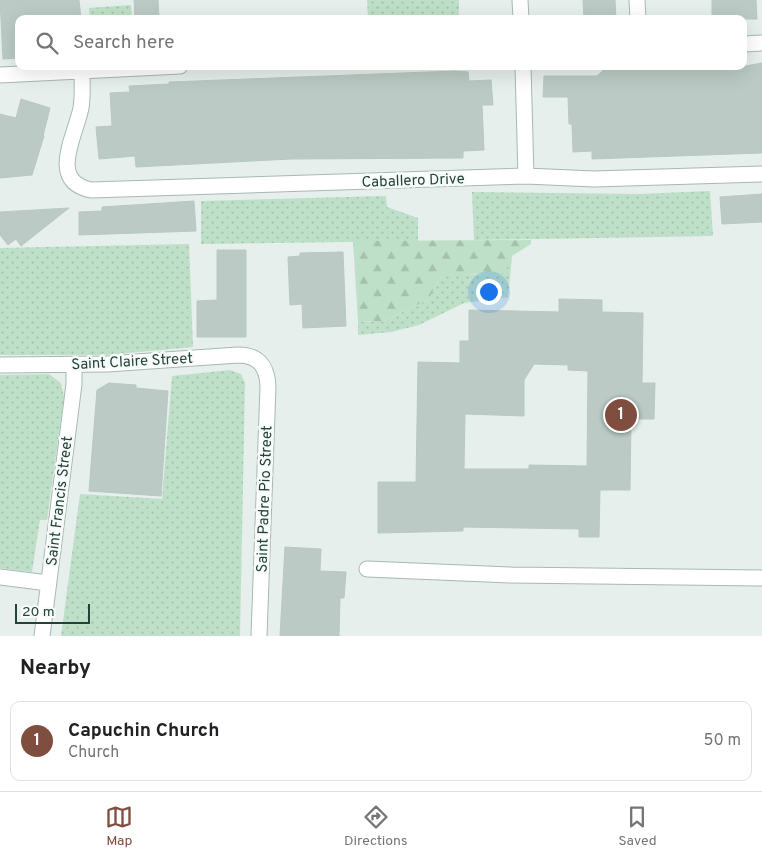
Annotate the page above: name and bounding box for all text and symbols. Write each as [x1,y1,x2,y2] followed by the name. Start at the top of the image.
[15,15,747,70] search box
[33,29,61,57] icon: search
[73,31,175,55] text: Search here
[361,170,465,193] street label: Caballero Drive
[476,279,502,305] your location
[71,350,193,375] street label: Saint Claire Street
[605,396,637,434] pin: 1
[253,425,278,573] street label: Saint Padre Pio Street
[43,435,78,567] street label: Saint Francis Street
[15,601,90,624] scale bar
[22,604,55,621] text: 20 m
[20,655,91,682] text: Nearby
[68,719,219,743] text: Capuchin Church
[34,731,40,751] text: 1
[704,731,741,751] text: 50 m
[68,743,119,763] text: Church
[105,803,133,850] tab: Map
[344,803,408,850] tab: Directions
[618,803,657,850] tab: Saved

